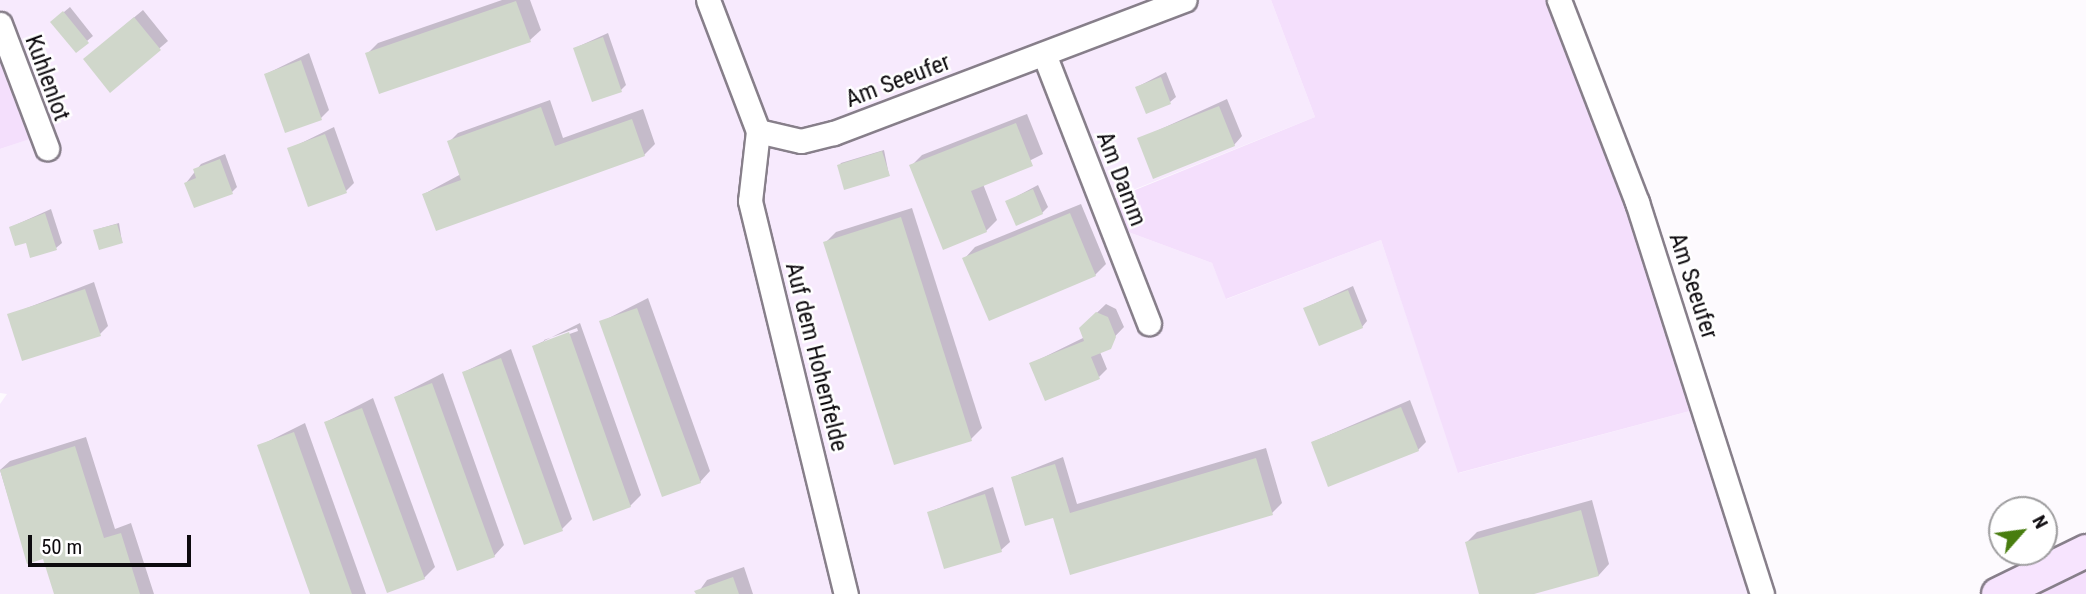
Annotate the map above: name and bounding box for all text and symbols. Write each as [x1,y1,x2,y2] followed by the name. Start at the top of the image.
[18,31,76,125] street label: Kuhlenlot
[842,48,954,114] street label: Am Seeufer
[1090,128,1152,230] street label: Am Damm
[1662,229,1724,343] street label: Am Seeufer
[779,260,853,454] street label: Auf dem Hohenfelde
[1988,496,2058,566] north arrow
[2027,511,2053,532] text: N
[32,520,194,564] scale bar
[41,535,82,559] text: 50 m

